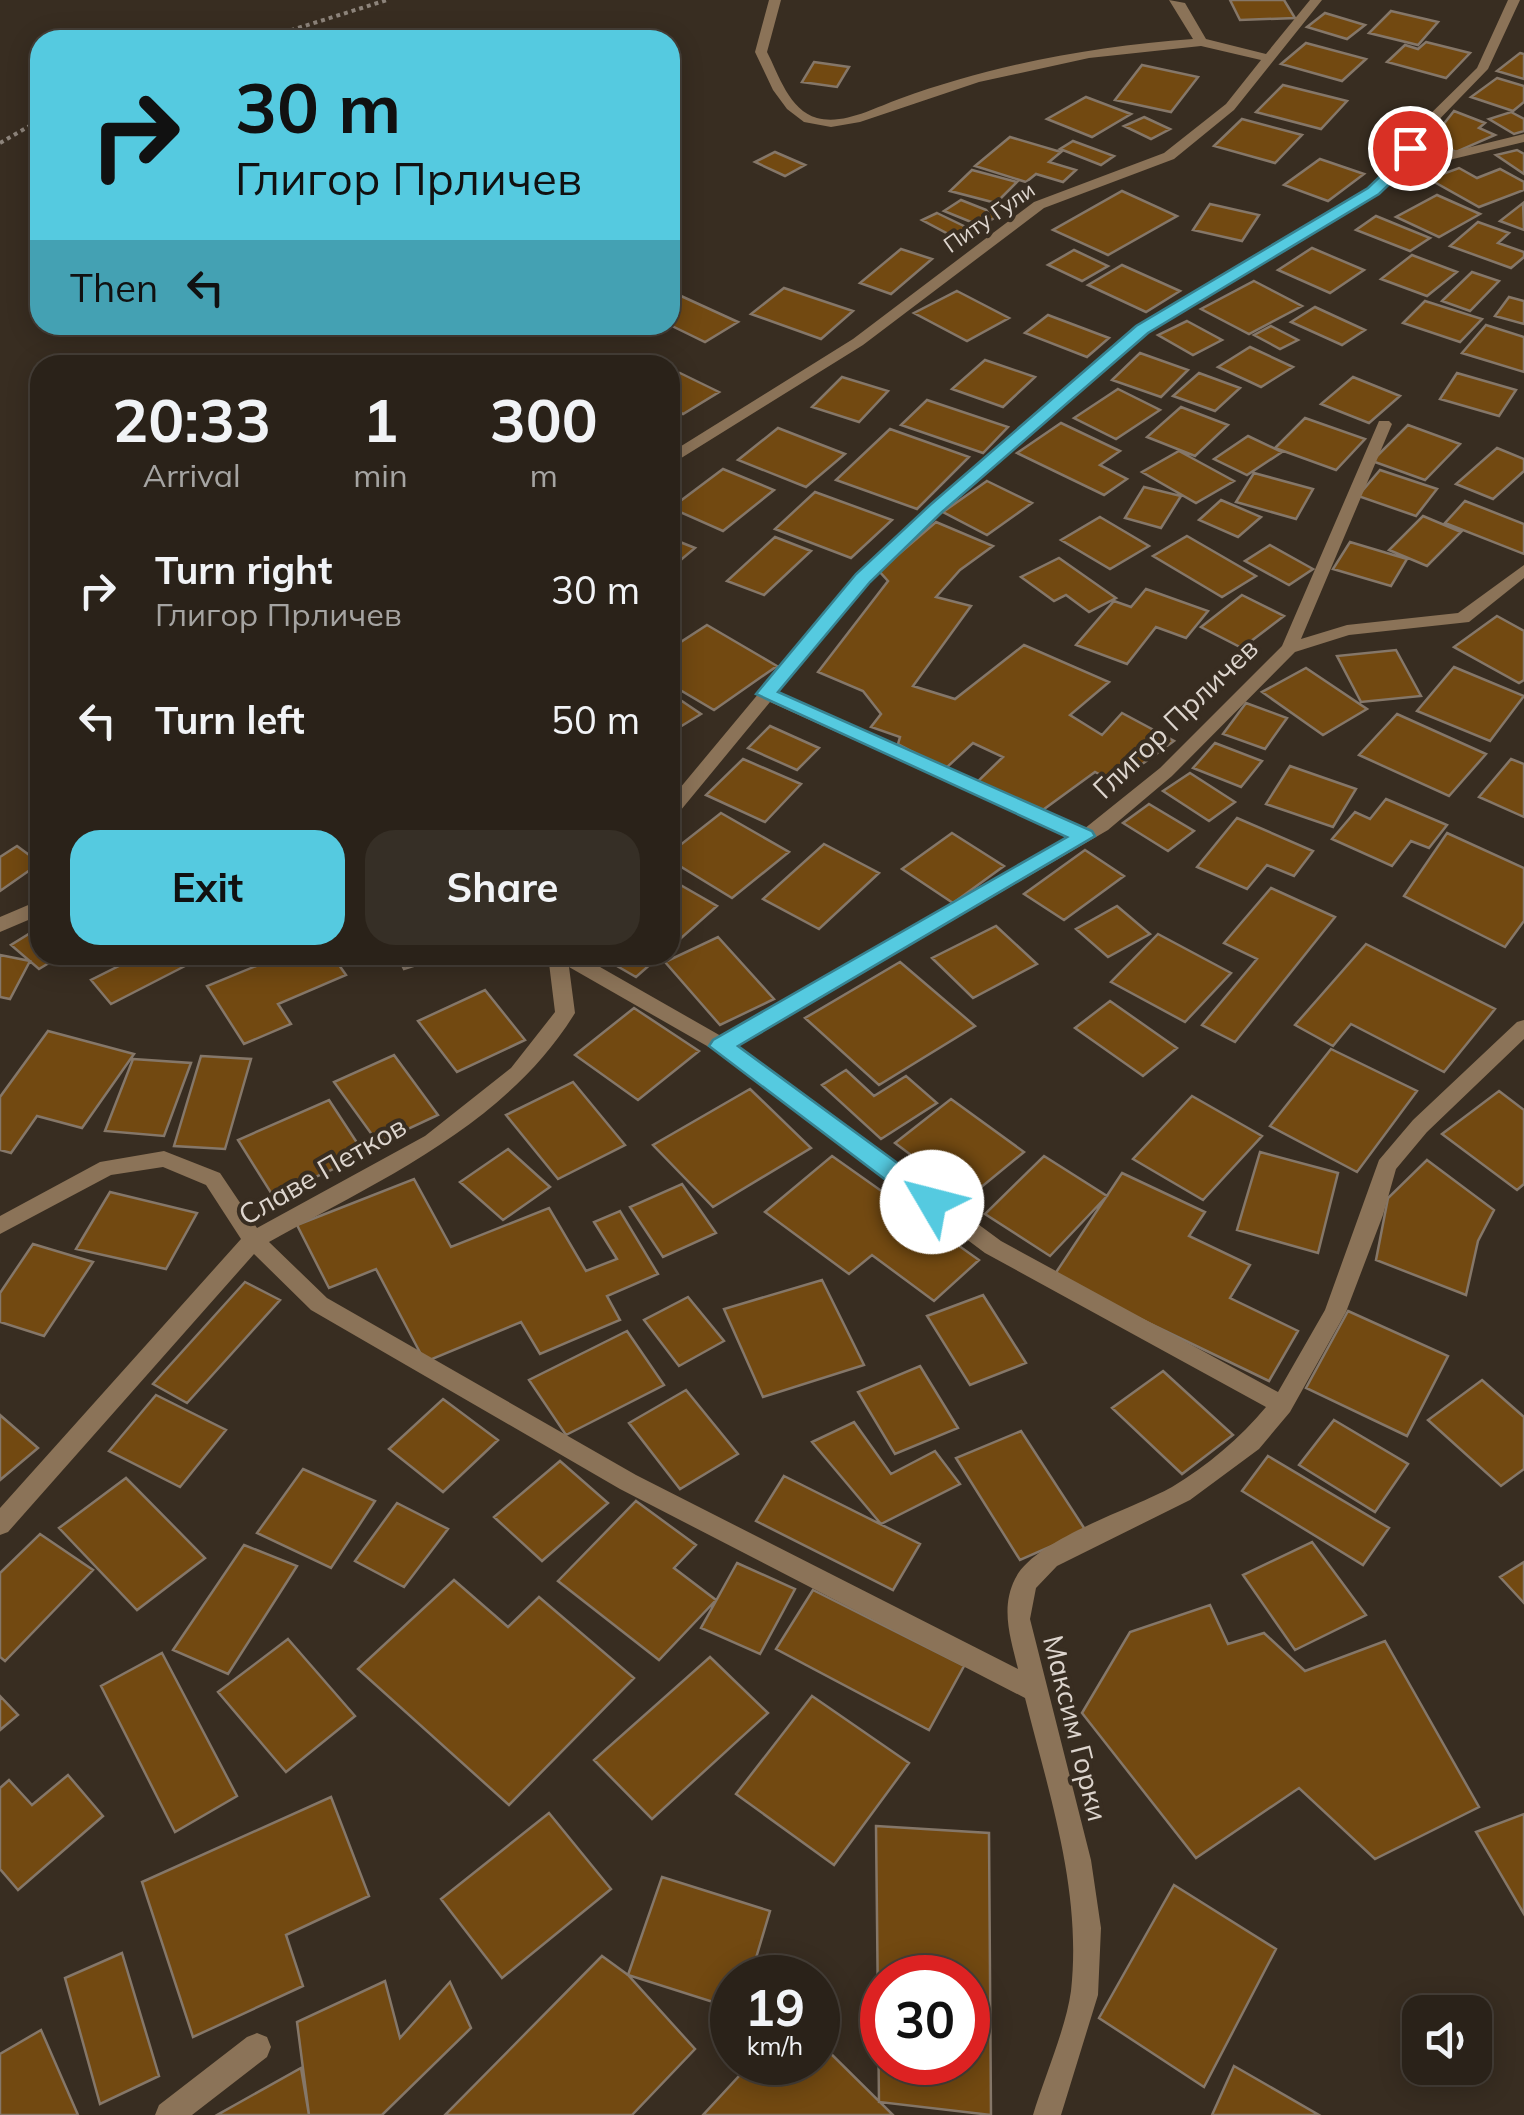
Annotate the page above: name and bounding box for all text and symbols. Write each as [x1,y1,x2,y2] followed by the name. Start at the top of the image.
[235,63,401,151] text: 30 m
[70,70,200,200] icon: right
[1368,106,1453,191] pin
[1383,121,1438,176] icon: arrive
[235,150,582,206] text: Глигор Прличев
[938,175,1040,259] street label: Питу Гули
[178,260,233,315] icon: left
[70,264,158,312] text: Then
[112,382,271,457] text: 20:33
[362,382,398,457] text: 1
[490,382,598,457] text: 300
[143,455,241,495] text: Arrival
[353,455,408,495] text: min
[530,455,558,495] text: m
[155,546,332,594] text: Turn right
[70,563,125,618] icon: right
[551,566,640,614] text: 30 m
[155,594,402,634] text: Глигор Прличев
[1085,630,1265,806] street label: Глигор Прличев
[70,693,125,748] icon: left
[155,696,305,744] text: Turn left
[551,696,640,744] text: 50 m
[70,830,345,945] button: Exit
[365,830,640,945] button: Share
[232,1108,412,1232] street label: Славе Петков
[880,1150,984,1254] position arrow
[1036,1631,1116,1825] street label: Максим Горки
[860,1955,990,2085] speed limit sign: 30
[745,1976,805,2039] text: 19
[1402,1995,1492,2085] map controls
[1402,1995,1492,2085] button: sound
[747,2030,803,2061] text: km/h

